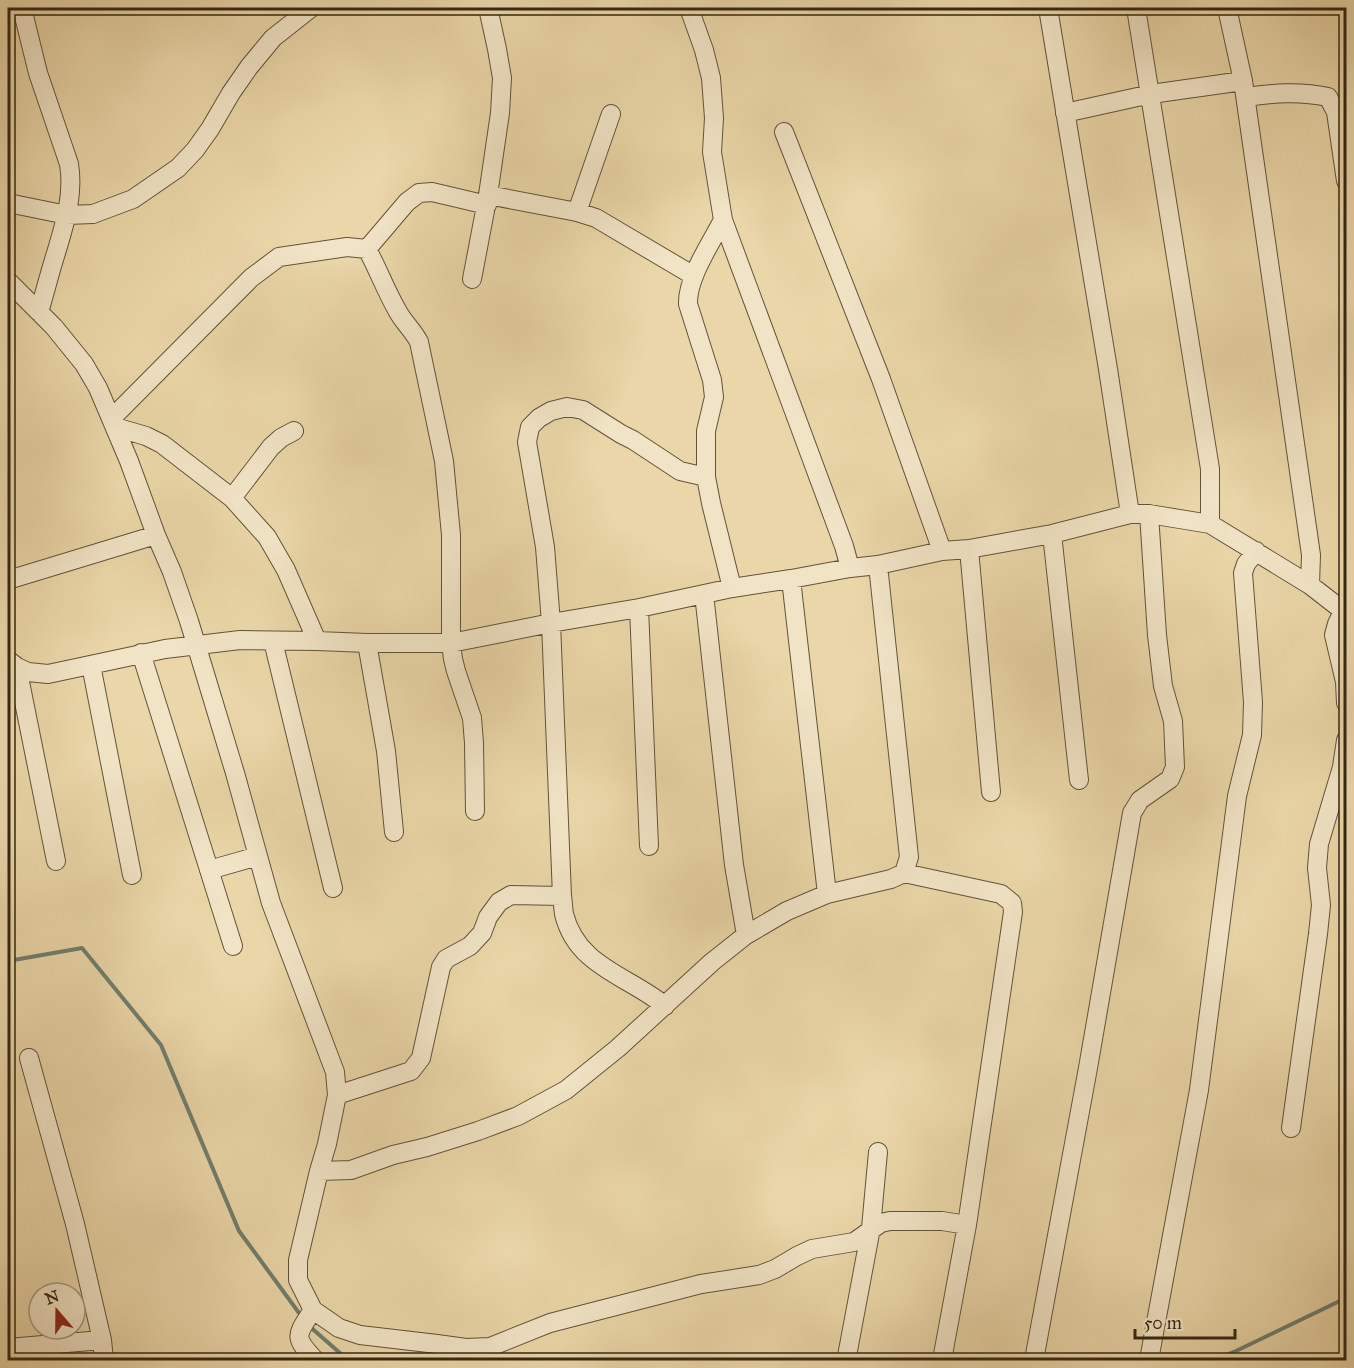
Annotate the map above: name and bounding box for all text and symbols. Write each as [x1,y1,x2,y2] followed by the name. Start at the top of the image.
[27,1281,87,1341] north arrow
[42,1286,62,1309] text: N
[1135,1302,1236,1340] scale bar
[1144,1312,1182,1334] text: 50 m

